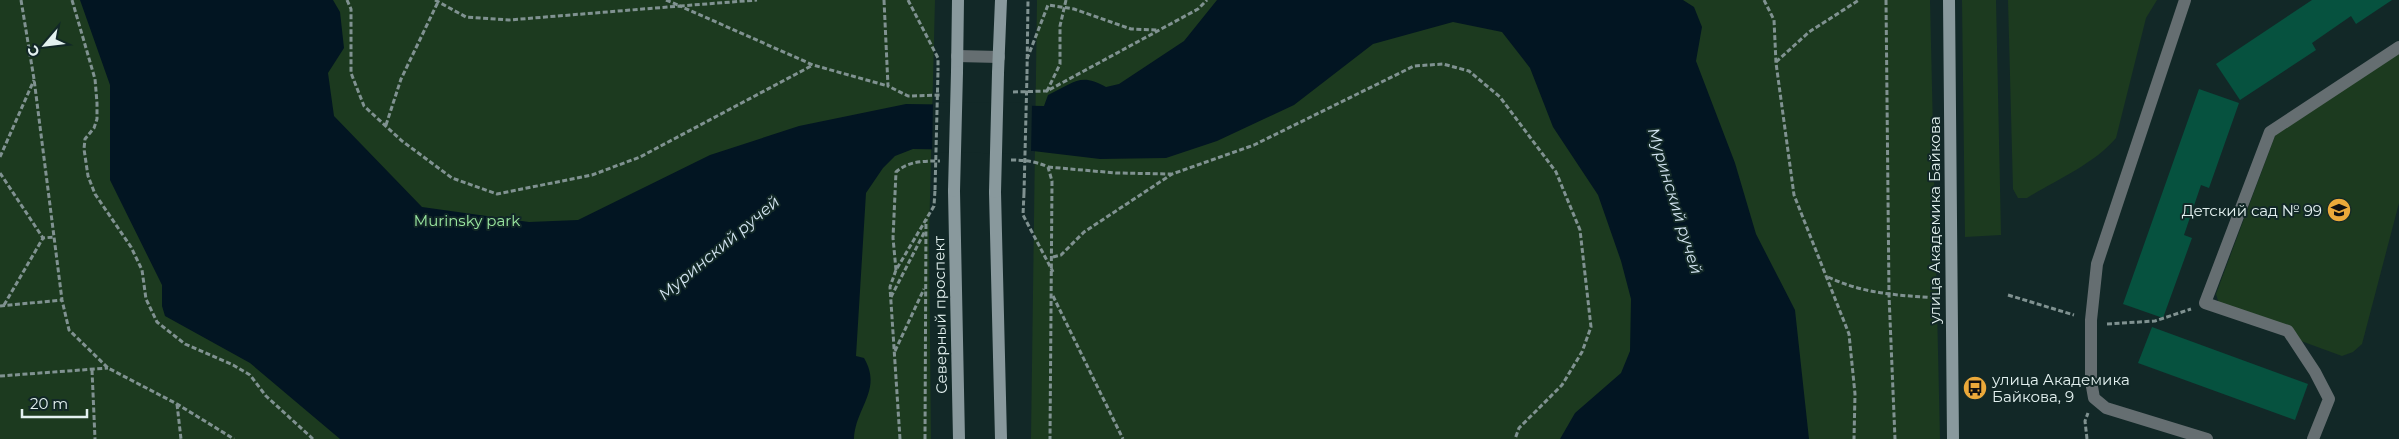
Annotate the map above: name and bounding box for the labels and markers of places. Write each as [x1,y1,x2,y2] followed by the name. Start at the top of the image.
[2326,197,2352,223] school or university icon: Детский сад № 99
[2182,201,2322,220] place label: Детский сад № 99
[1991,370,2130,406] place label: улица Академика Байкова, 9
[1962,375,1988,401] bus stop icon: улица Академика Байкова, 9

